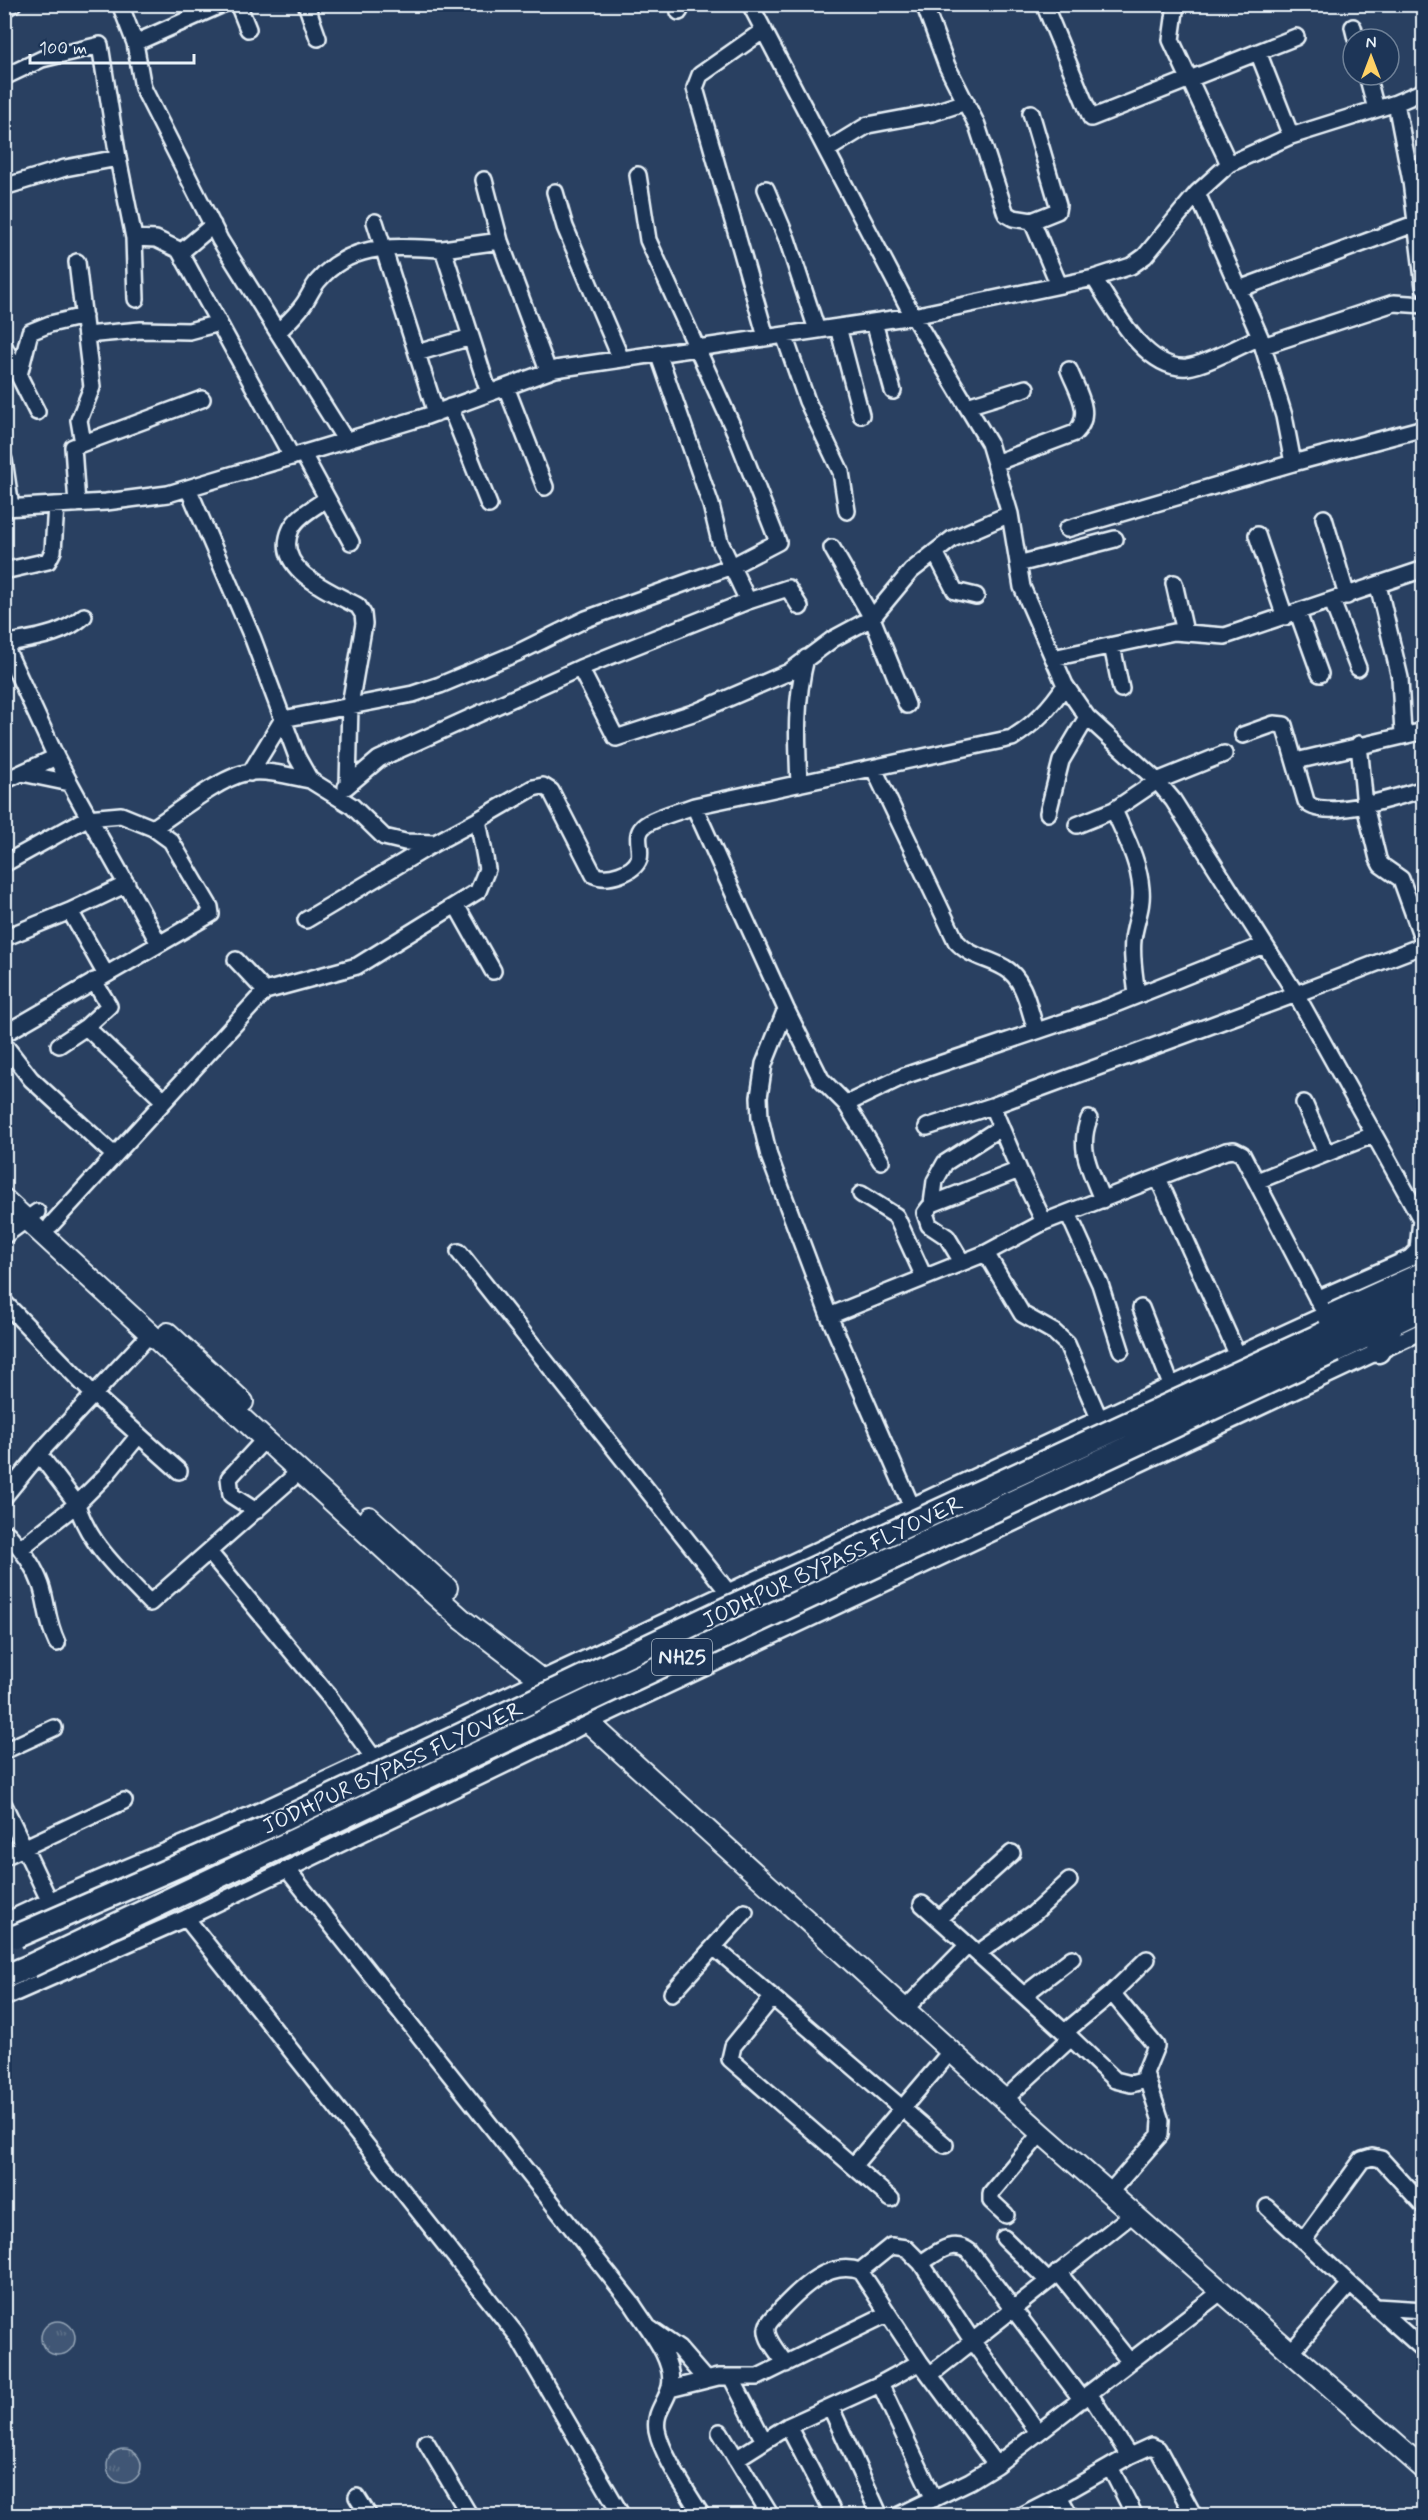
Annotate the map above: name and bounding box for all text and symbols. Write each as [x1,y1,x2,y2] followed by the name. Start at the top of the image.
[30,27,194,65] scale bar
[1341,27,1401,87] north arrow
[1366,33,1376,54] text: N
[39,37,87,61] text: 100 m
[698,1490,968,1636] street label: JODHPUR BYPASS FLYOVER
[652,1639,712,1675] road number: NH25
[258,1696,528,1842] street label: JODHPUR BYPASS FLYOVER

